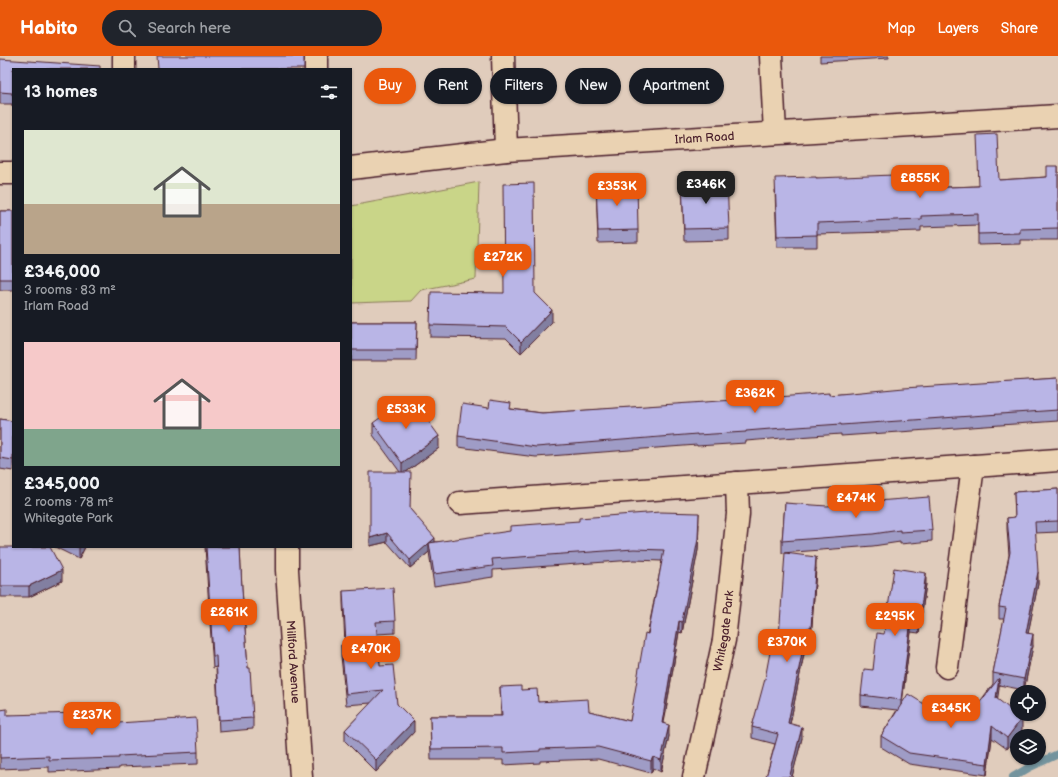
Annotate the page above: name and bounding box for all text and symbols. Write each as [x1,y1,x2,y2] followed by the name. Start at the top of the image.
[102,10,382,46] search box
[20,17,78,40] text: Habito
[116,17,138,39] icon: search
[148,19,231,38] text: Search here
[887,20,915,37] text: Map
[937,20,979,37] text: Layers
[1001,20,1038,37] text: Share
[364,68,416,104] chip: Buy
[424,68,482,104] chip: Rent
[490,68,557,104] chip: Filters
[565,68,621,104] chip: New
[629,68,724,104] chip: Apartment
[318,81,340,103] icon: filters
[24,82,97,102] text: 13 homes
[674,128,735,147] street label: Irlam Road
[146,156,218,228] icon: home
[892,165,948,199] pin: £855K
[900,170,940,186] text: £855K
[678,171,734,205] pin: £346K
[589,173,645,207] pin: £353K
[686,176,726,192] text: £346K
[597,178,637,194] text: £353K
[475,244,531,278] pin: £272K
[483,249,523,265] text: £272K
[24,262,100,282] text: £346,000
[24,282,116,298] text: 3 rooms · 83 m²
[24,298,89,314] text: Irlam Road
[146,368,218,440] icon: home
[727,380,783,414] pin: £362K
[735,385,775,401] text: £362K
[378,396,434,430] pin: £533K
[386,401,426,417] text: £533K
[24,474,100,494] text: £345,000
[828,485,884,519] pin: £474K
[836,490,876,506] text: £474K
[24,494,114,510] text: 2 rooms · 78 m²
[24,510,113,526] text: Whitegate Park
[710,590,737,673] street label: Whitegate Park
[201,599,257,633] pin: £261K
[867,603,923,637] pin: £295K
[210,604,248,620] text: £261K
[875,608,915,624] text: £295K
[283,620,303,704] street label: Millford Avenue
[759,629,815,663] pin: £370K
[767,634,807,650] text: £370K
[343,636,399,670] pin: £470K
[351,641,391,657] text: £470K
[1010,685,1046,765] map controls
[1010,685,1046,721] button: locate
[923,695,979,729] pin: £345K
[931,700,971,716] text: £345K
[64,702,120,736] pin: £237K
[72,707,112,723] text: £237K
[1010,729,1046,765] button: layers

